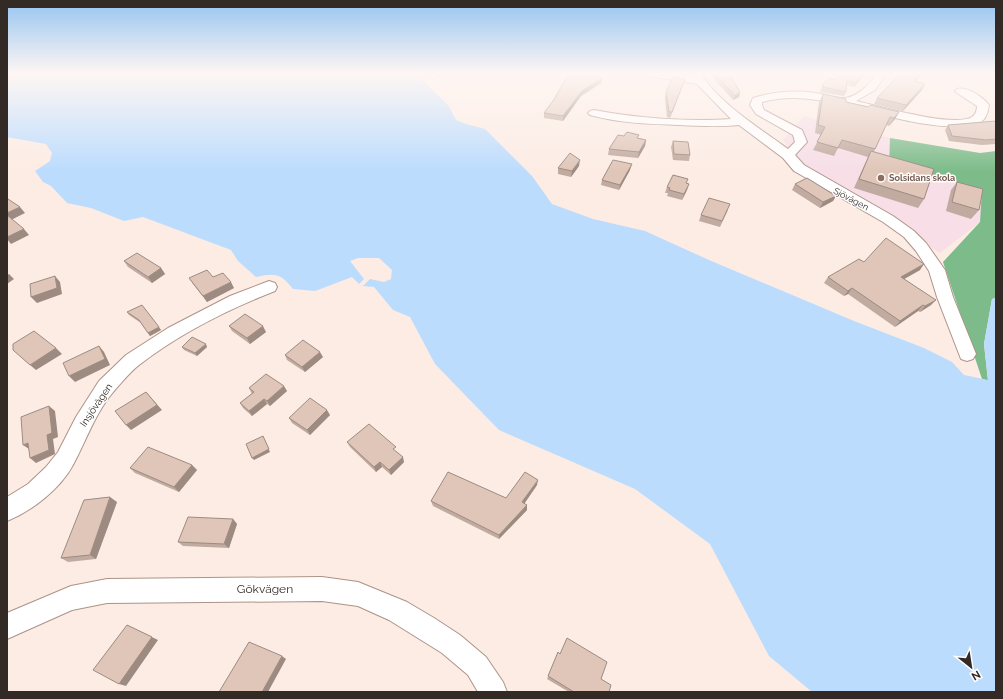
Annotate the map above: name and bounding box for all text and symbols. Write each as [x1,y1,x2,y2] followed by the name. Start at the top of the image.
[876,173,886,183] marker: Solsidans skola
[889,173,955,183] place label: Solsidans skola
[832,186,870,212] street label: Sjövägen
[78,381,115,429] street label: Insjövägen
[237,582,293,596] street label: Gökvägen
[951,647,991,687] north arrow
[969,667,983,683] text: N

